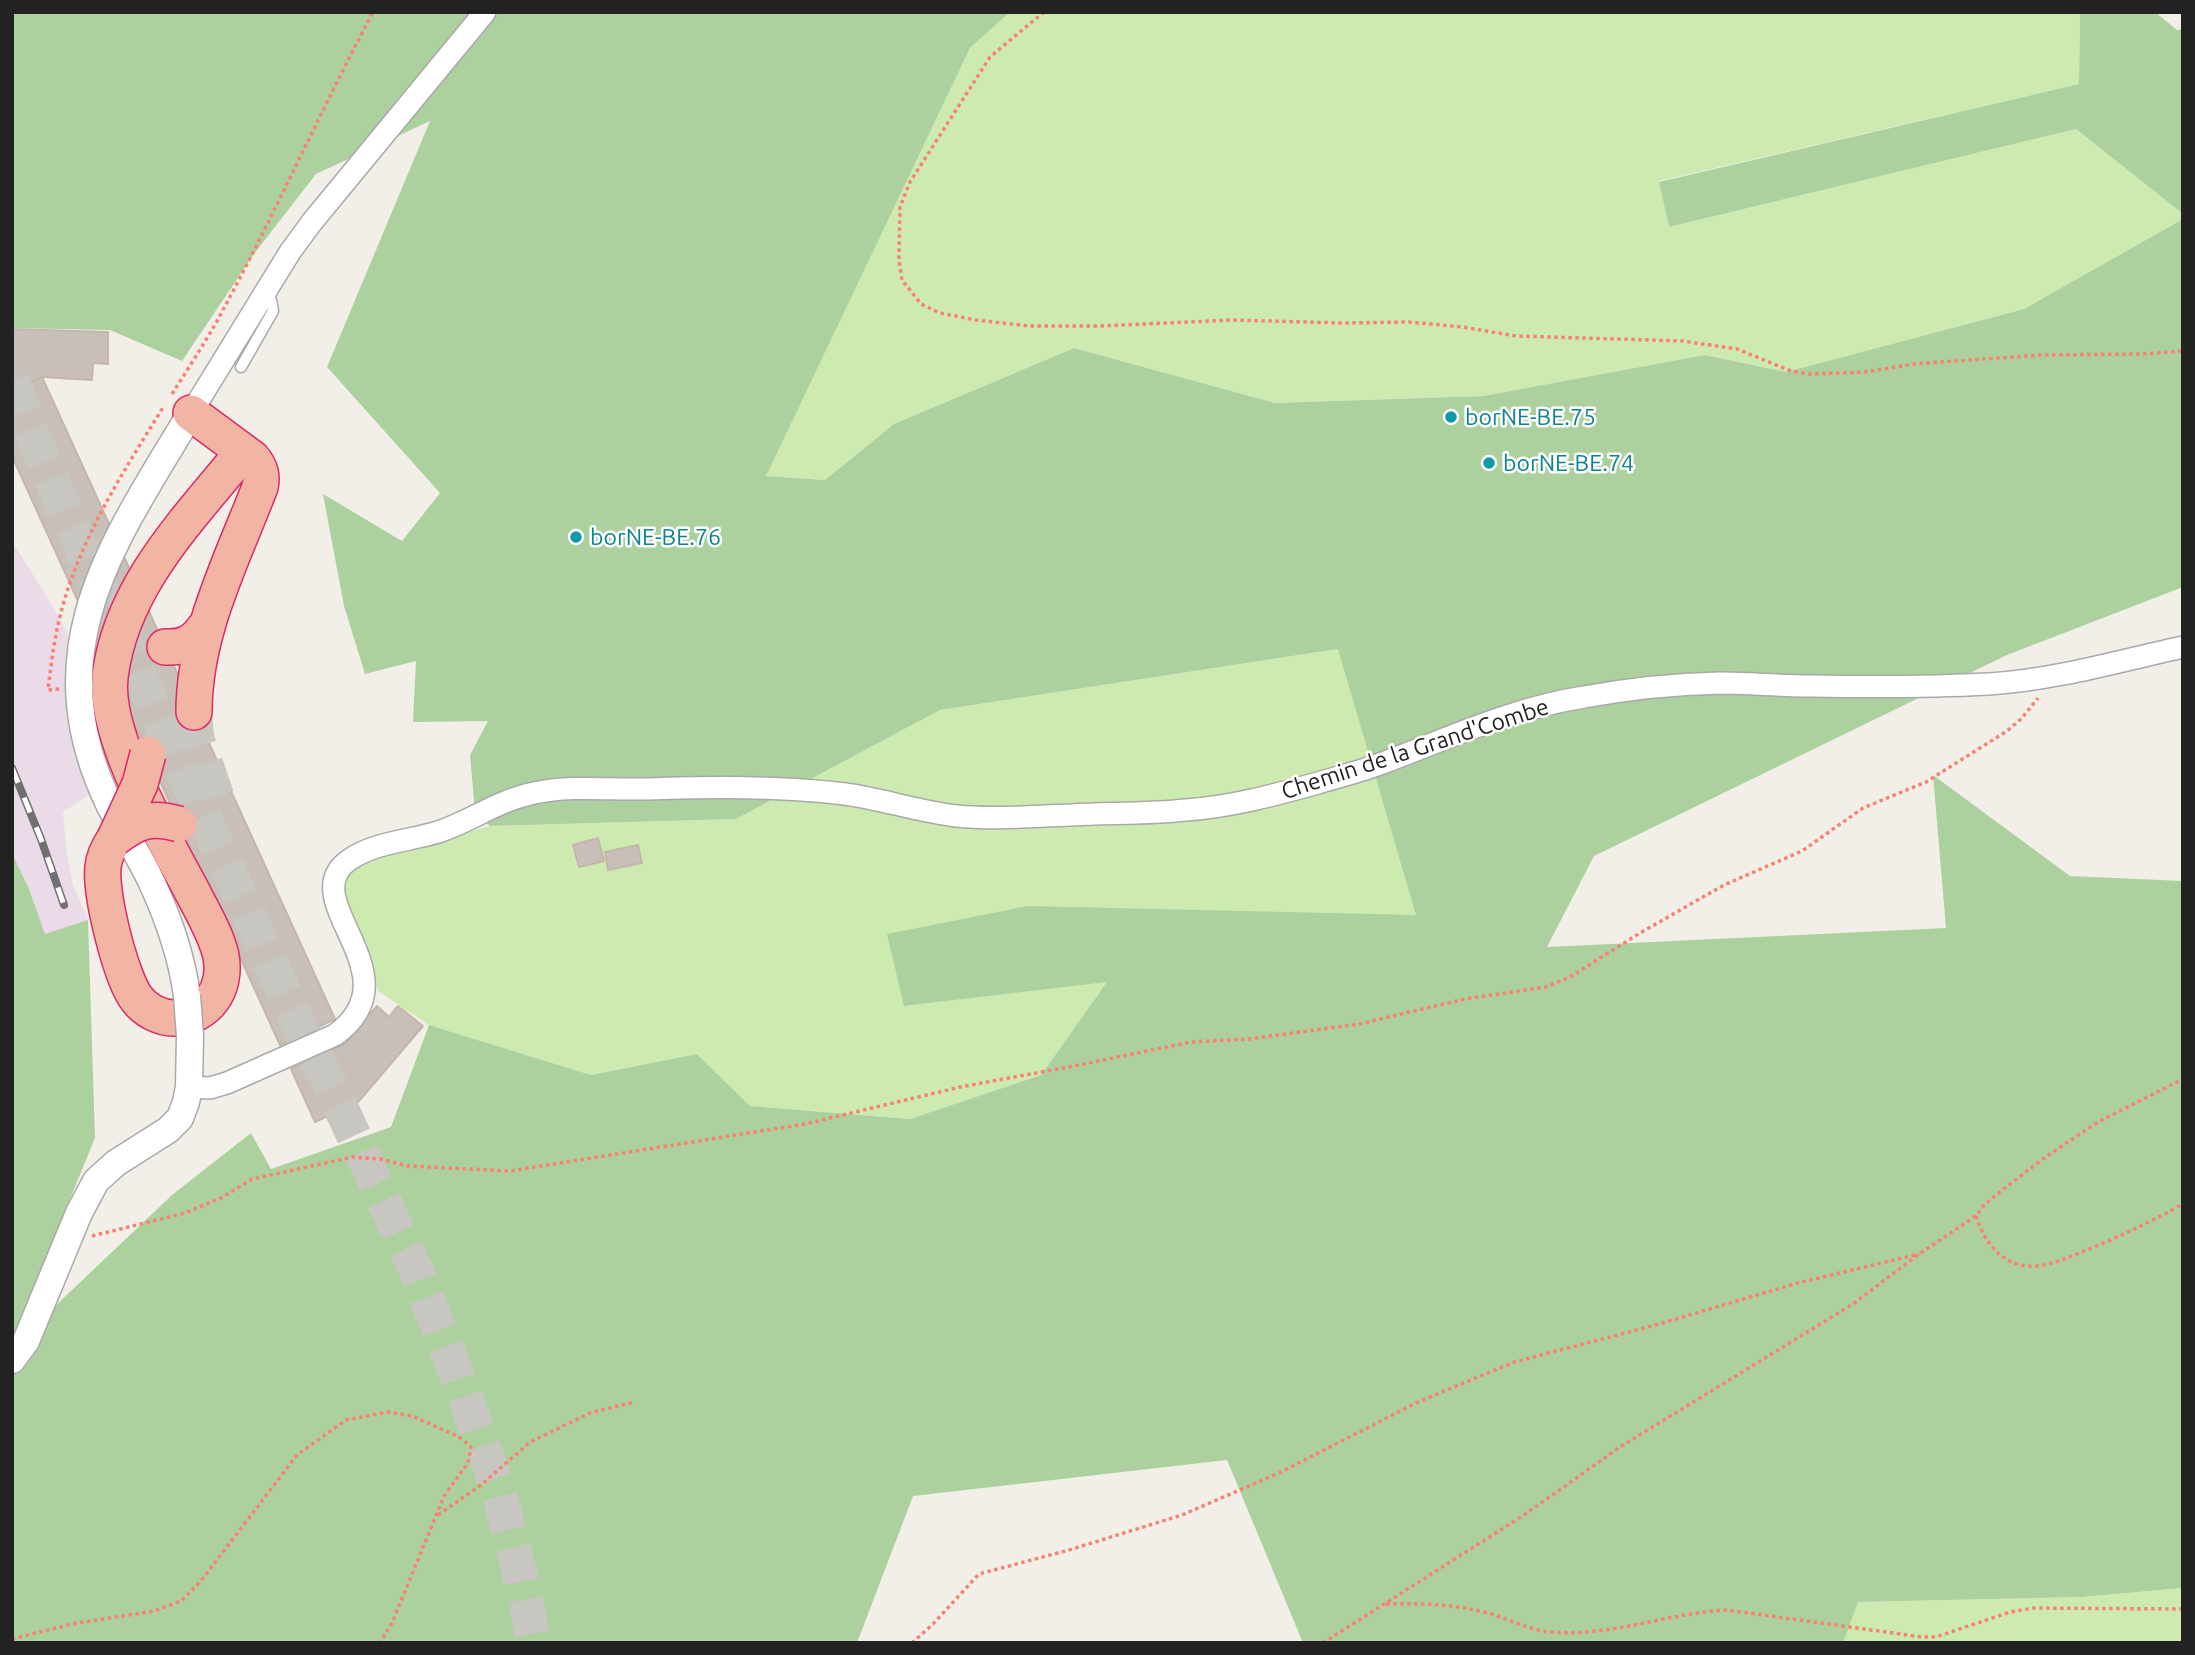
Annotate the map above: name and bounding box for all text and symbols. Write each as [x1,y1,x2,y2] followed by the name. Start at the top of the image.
[1465,403,1596,431] place label: borNE-BE.75
[1443,409,1459,425] marker: borNE-BE.75
[1503,449,1634,477] place label: borNE-BE.74
[1481,455,1497,471] marker: borNE-BE.74
[590,523,721,551] place label: borNE-BE.76
[568,529,584,545] marker: borNE-BE.76
[1278,693,1552,805] street label: Chemin de la Grand'Combe

